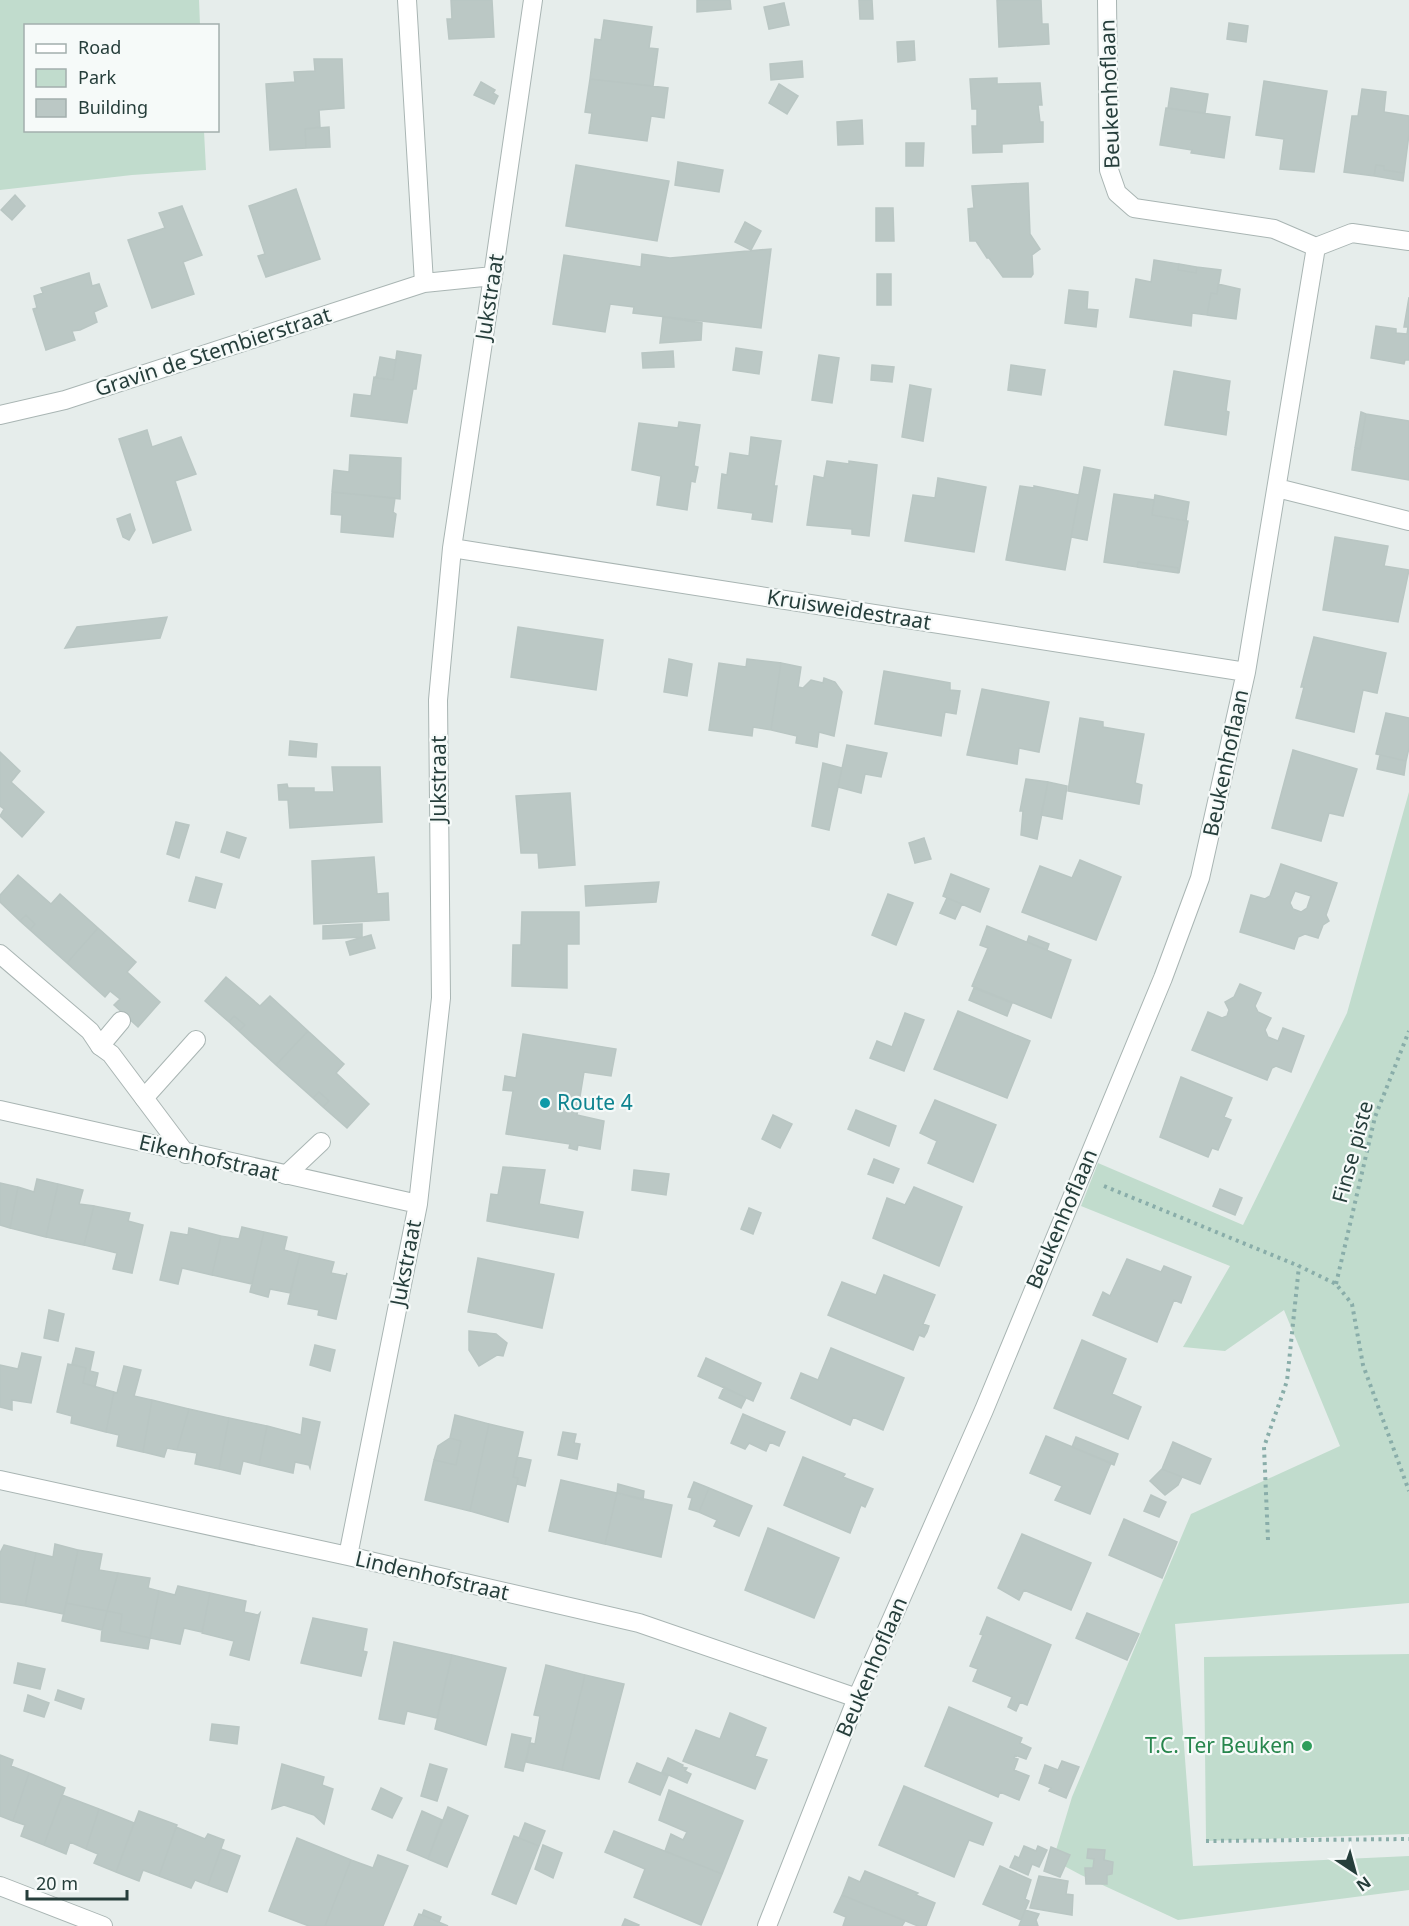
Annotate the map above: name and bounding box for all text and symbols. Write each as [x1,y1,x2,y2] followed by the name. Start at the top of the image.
[1092,19,1126,169] street label: Beukenhoflaan
[24,24,219,132] legend
[78,35,121,59] text: Road
[78,65,116,89] text: Park
[78,95,148,119] text: Building
[468,251,510,344] street label: Jukstraat
[91,300,335,402] street label: Gravin de Stembierstraat
[765,582,934,636] street label: Kruisweidestraat
[1196,687,1254,839] street label: Beukenhoflaan
[424,735,452,824] street label: Jukstraat
[557,1088,633,1116] place label: Route 4
[538,1096,552,1110] marker: Route 4
[1325,1098,1379,1206] street label: Finse piste
[136,1127,282,1187] street label: Eikenhofstraat
[1019,1144,1103,1293] street label: Beukenhoflaan
[383,1217,427,1310] street label: Jukstraat
[353,1544,512,1606] street label: Lindenhofstraat
[829,1592,913,1741] street label: Beukenhoflaan
[1145,1731,1295,1759] place label: T.C. Ter Beuken
[1300,1739,1314,1753] marker: T.C. Ter Beuken
[1325,1842,1385,1902] north arrow
[27,1863,128,1901] scale bar
[36,1871,78,1895] text: 20 m
[1352,1871,1376,1897] text: N

